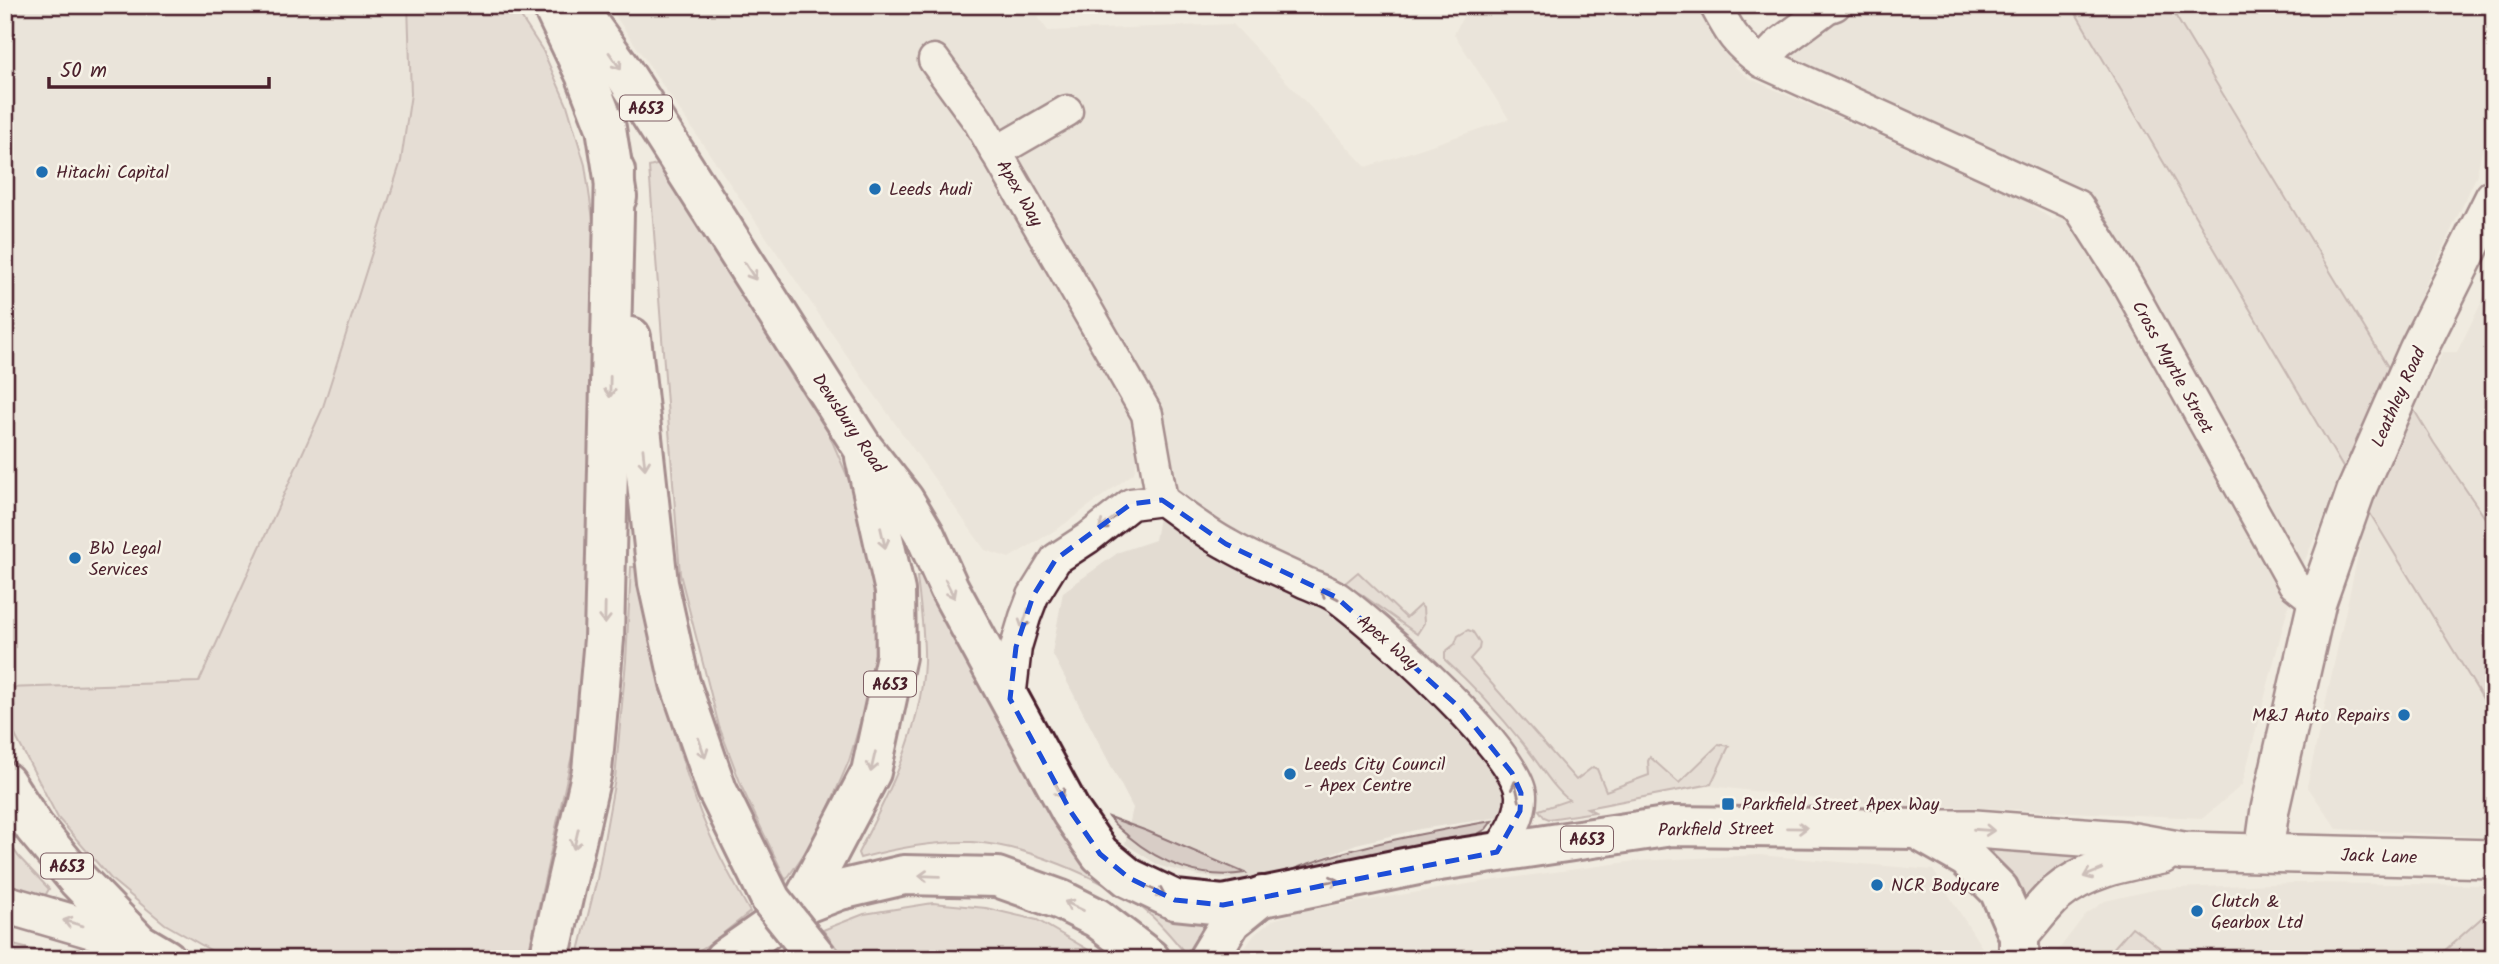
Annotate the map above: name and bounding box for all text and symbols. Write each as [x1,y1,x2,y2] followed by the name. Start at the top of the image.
[49,46,270,90] scale bar
[608,51,622,70] one-way arrow
[60,55,107,88] text: 50 m
[620,96,672,120] road number: A653
[988,155,1050,233] street label: Apex Way
[56,159,169,188] place label: Hitachi Capital
[34,164,50,180] marker: Hitachi Capital
[889,176,972,205] place label: Leeds Audi
[867,181,883,197] marker: Leeds Audi
[744,261,758,281] one-way arrow
[2123,296,2221,441] street label: Cross Myrtle Street
[2364,342,2435,452] street label: Leathley Road
[803,368,893,481] street label: Dewsbury Road
[603,375,617,398] one-way arrow
[638,447,651,469] one-way arrow
[1098,516,1117,531] one-way arrow
[877,526,891,549] one-way arrow
[89,535,162,585] place label: BW Legal Services
[67,550,83,566] marker: BW Legal Services
[943,578,957,599] one-way arrow
[1319,587,1340,601] one-way arrow
[598,602,612,625] one-way arrow
[1018,608,1031,630] one-way arrow
[1350,608,1425,679] street label: Apex Way
[864,671,916,696] road number: A653
[2252,702,2390,731] place label: M&J Auto Repairs
[2396,707,2412,723] marker: M&J Auto Repairs
[697,736,709,758] one-way arrow
[866,750,879,773] one-way arrow
[1304,751,1446,801] place label: Leeds City Council - Apex Centre
[1282,766,1298,782] marker: Leeds City Council - Apex Centre
[1051,778,1065,798] one-way arrow
[1510,781,1523,803] one-way arrow
[1742,791,1940,820] place label: Parkfield Street Apex Way
[1720,796,1736,812] marker: Parkfield Street Apex Way
[1658,815,1776,846] street label: Parkfield Street
[1785,821,1808,835] one-way arrow
[1972,824,1995,837] one-way arrow
[1561,826,1613,852] road number: A653
[569,827,582,850] one-way arrow
[2340,842,2418,873] street label: Jack Lane
[41,853,93,878] road number: A653
[2083,867,2105,880] one-way arrow
[918,869,941,882] one-way arrow
[1891,872,1999,901] place label: NCR Bodycare
[1317,874,1340,888] one-way arrow
[1869,877,1885,893] marker: NCR Bodycare
[1145,885,1166,899] one-way arrow
[2211,888,2304,938] place label: Clutch & Gearbox Ltd
[1064,899,1085,913] one-way arrow
[2189,903,2205,919] marker: Clutch & Gearbox Ltd
[63,916,85,929] one-way arrow

